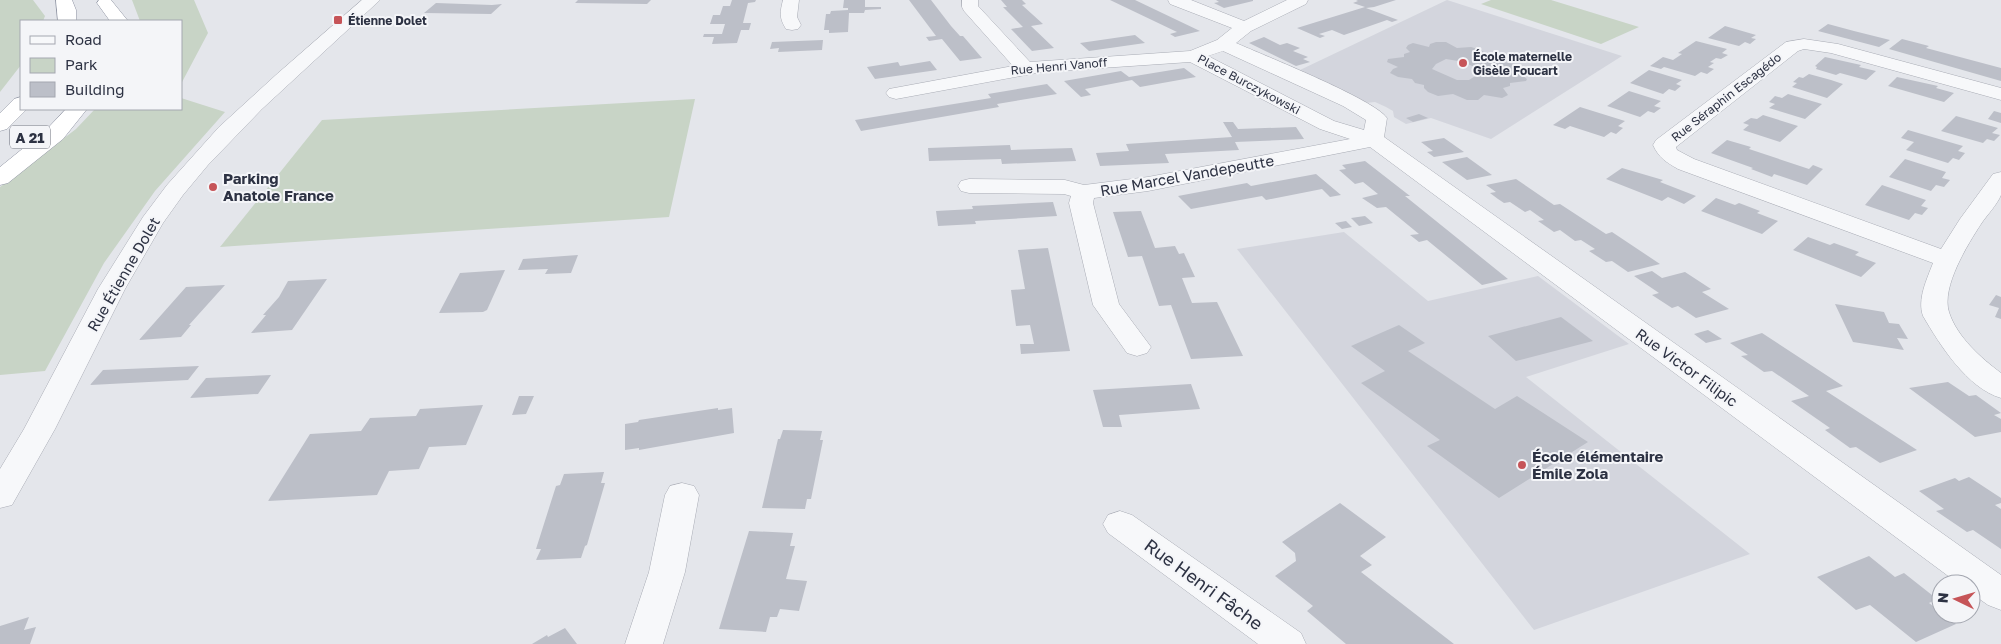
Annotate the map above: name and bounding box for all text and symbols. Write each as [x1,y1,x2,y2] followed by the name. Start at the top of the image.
[348,13,427,28] place label: Étienne Dolet
[332,14,344,26] marker: Étienne Dolet
[20,20,182,110] legend
[65,30,102,48] text: Road
[1473,49,1572,78] place label: École maternelle Gisèle Foucart
[1668,49,1784,145] street label: Rue Séraphin Escagédo
[1195,51,1303,117] street label: Place Burczykowski
[1010,54,1109,78] street label: Rue Henri Vanoff
[65,55,98,73] text: Park
[1457,57,1469,69] marker: École maternelle Gisèle Foucart
[65,80,125,98] text: Building
[10,125,50,148] road number: A 21
[1099,151,1276,199] street label: Rue Marcel Vandepeutte
[223,169,334,204] place label: Parking Anatole France
[207,181,219,193] marker: Parking Anatole France
[83,214,163,334] street label: Rue Étienne Dolet
[1633,324,1741,410] street label: Rue Victor Filipic
[1532,447,1664,482] place label: École élémentaire Émile Zola
[1516,459,1528,471] marker: École élémentaire Émile Zola
[1140,534,1268,634] street label: Rue Henri Fâche
[1931,574,1981,624] north arrow
[1934,592,1951,604] text: N

